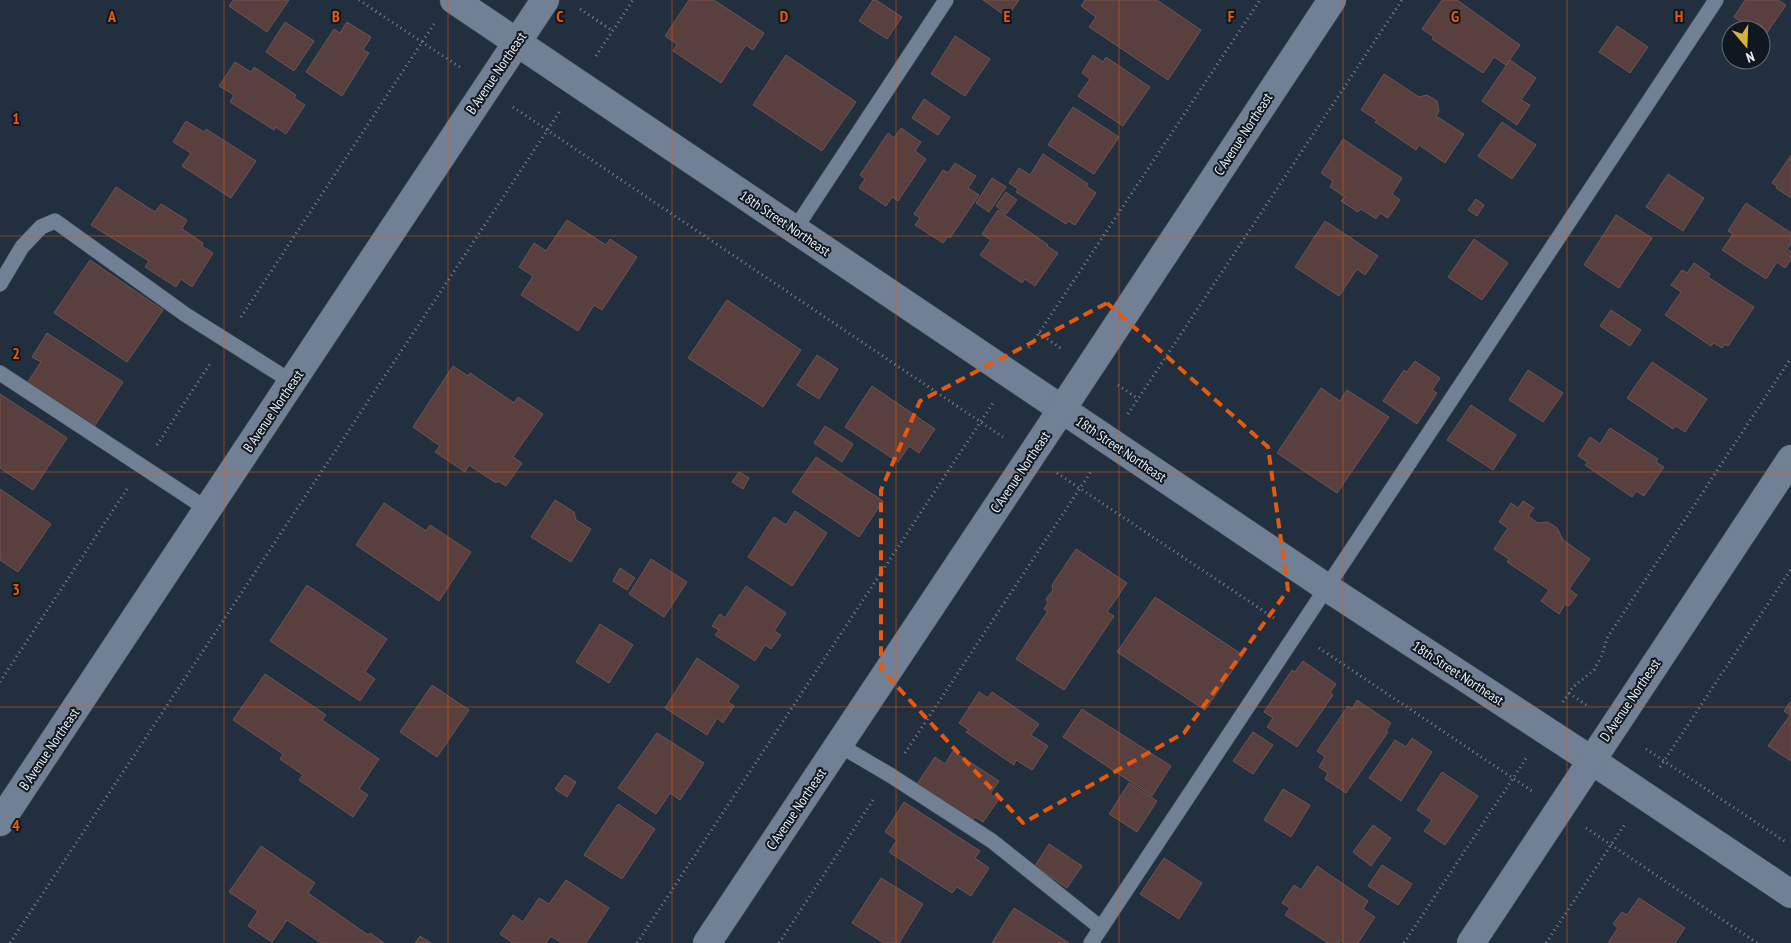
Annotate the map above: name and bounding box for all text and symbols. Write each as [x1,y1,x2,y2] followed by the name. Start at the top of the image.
[107,6,117,26] text: A
[332,6,340,26] text: B
[556,6,564,26] text: C
[780,6,789,26] text: D
[1004,6,1011,26] text: E
[1228,6,1235,26] text: F
[1451,6,1459,26] text: G
[1675,6,1683,26] text: H
[1721,20,1771,70] north arrow
[462,28,530,118] street label: B Avenue Northeast
[1744,48,1757,67] text: N
[1210,89,1276,179] street label: C Avenue Northeast
[12,108,20,128] text: 1
[736,186,834,260] street label: 18th Street Northeast
[12,343,20,363] text: 2
[239,366,307,456] street label: B Avenue Northeast
[1072,412,1170,486] street label: 18th Street Northeast
[986,428,1054,516] street label: C Avenue Northeast
[12,579,20,599] text: 3
[1409,637,1507,709] street label: 18th Street Northeast
[1596,655,1664,745] street label: D Avenue Northeast
[15,704,83,794] street label: B Avenue Northeast
[762,765,830,853] street label: C Avenue Northeast
[12,815,20,835] text: 4

